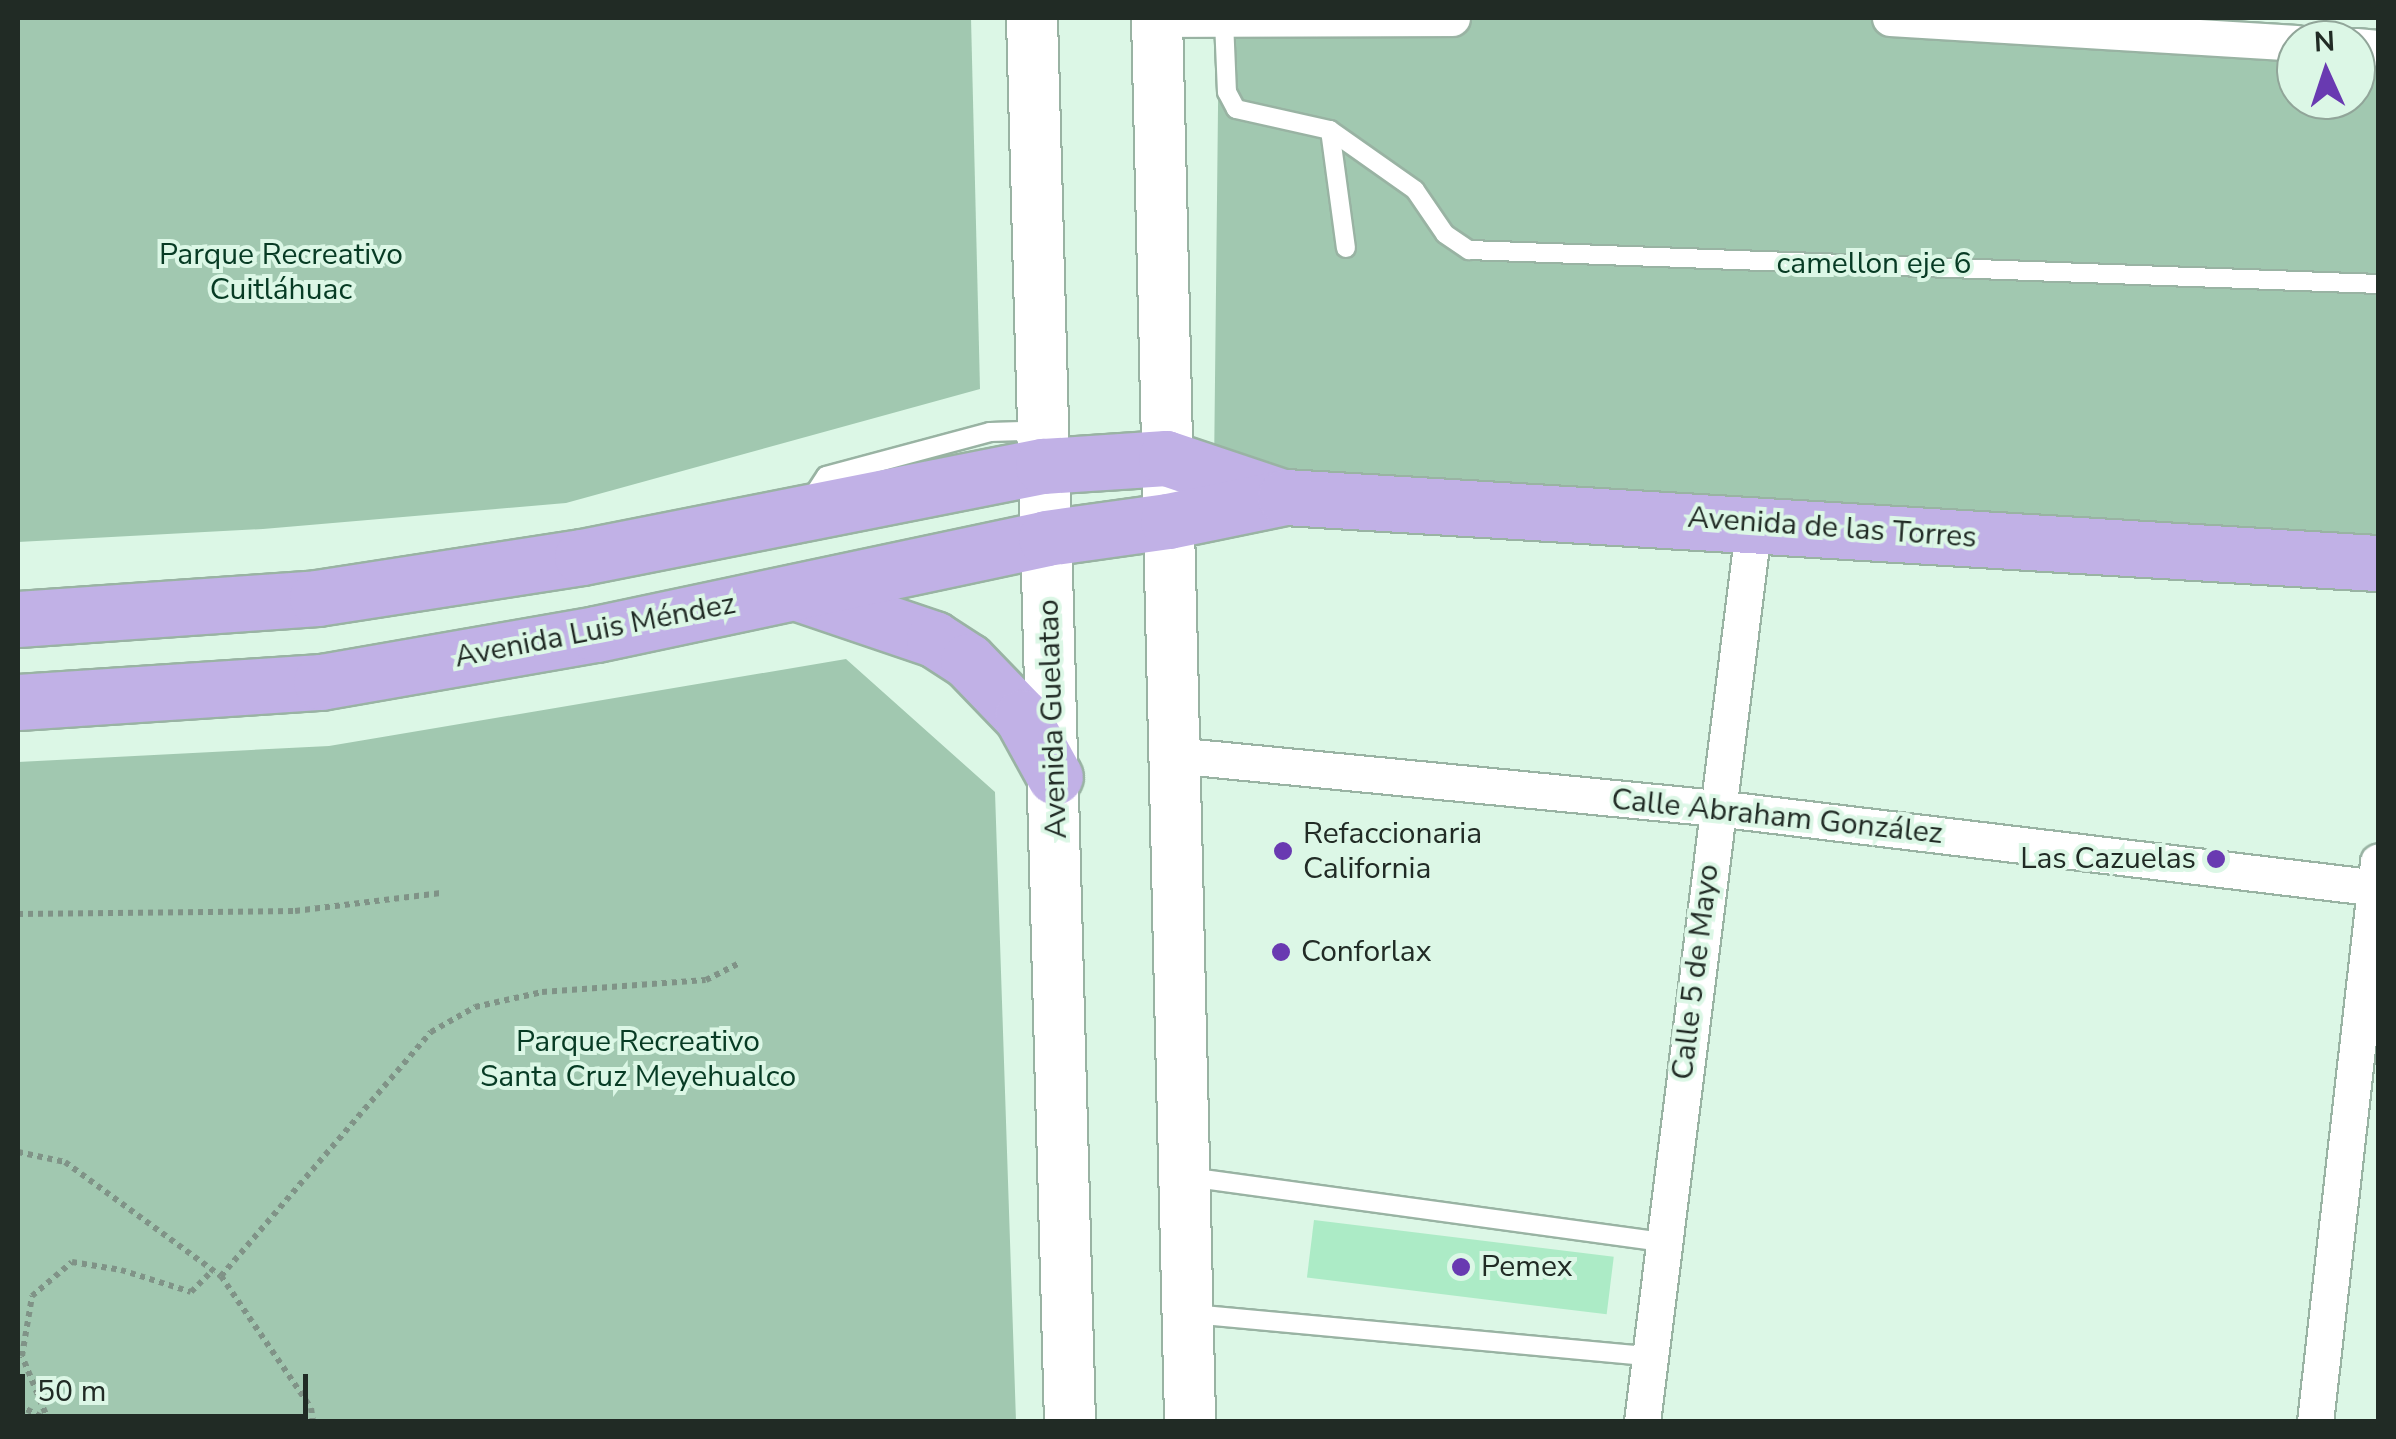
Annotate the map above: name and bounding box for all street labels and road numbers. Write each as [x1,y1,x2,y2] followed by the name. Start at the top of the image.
[1686,500,1978,556] street label: Avenida de las Torres
[452,586,738,676] street label: Avenida Luis Méndez
[1031,599,1075,839] street label: Avenida Guelatao
[1610,782,1944,852] street label: Calle Abraham González
[1665,862,1727,1082] street label: Calle 5 de Mayo

